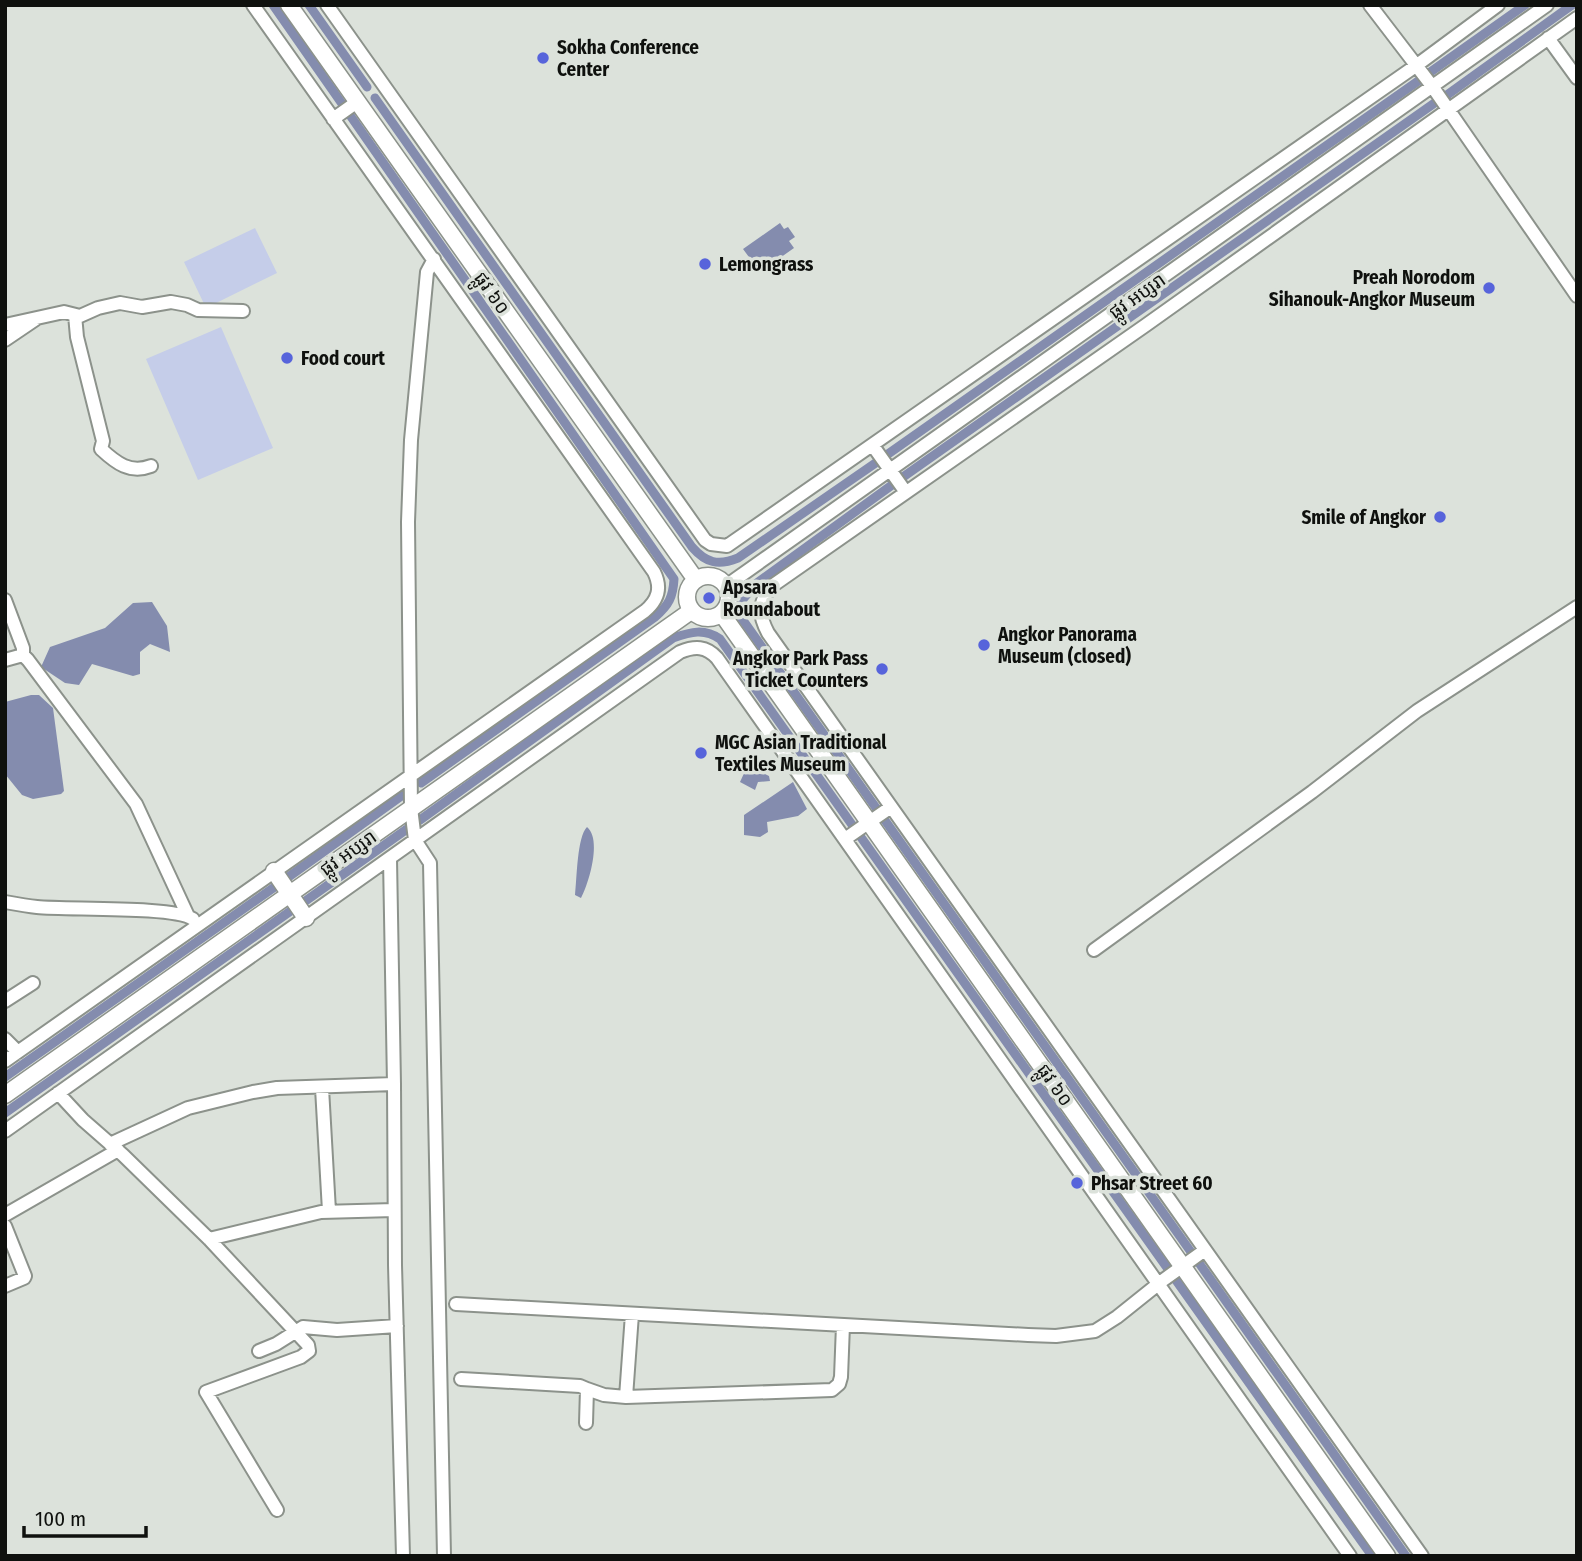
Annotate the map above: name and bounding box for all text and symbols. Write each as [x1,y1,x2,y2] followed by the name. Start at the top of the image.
[557,36,699,81] place label: Sokha Conference Center
[535,50,551,66] marker: Sokha Conference Center
[719,253,814,276] place label: Lemongrass
[697,256,713,272] marker: Lemongrass
[1269,266,1475,311] place label: Preah Norodom Sihanouk-Angkor Museum
[465,267,515,322] street label: ផ្លូវ ៦០
[1104,268,1173,328] street label: ផ្លូវ អប្សរា
[1481,280,1497,296] marker: Preah Norodom Sihanouk-Angkor Museum
[301,347,385,370] place label: Food court
[279,350,295,366] marker: Food court
[1301,506,1427,529] place label: Smile of Angkor
[1432,509,1448,525] marker: Smile of Angkor
[722,576,820,621] place label: Apsara Roundabout
[701,590,717,606] marker: Apsara Roundabout
[997,623,1137,668] place label: Angkor Panorama Museum (closed)
[976,637,992,653] marker: Angkor Panorama Museum (closed)
[732,647,869,692] place label: Angkor Park Pass Ticket Counters
[874,661,890,677] marker: Angkor Park Pass Ticket Counters
[715,731,887,776] place label: MGC Asian Traditional Textiles Museum
[693,745,709,761] marker: MGC Asian Traditional Textiles Museum
[315,825,384,885] street label: ផ្លូវ អប្សរា
[1028,1059,1078,1114] street label: ផ្លូវ ៦០
[1091,1172,1213,1195] place label: Phsar Street 60
[1069,1175,1085,1191] marker: Phsar Street 60
[24,1494,147,1538] scale bar
[35,1506,86,1532] text: 100 m

